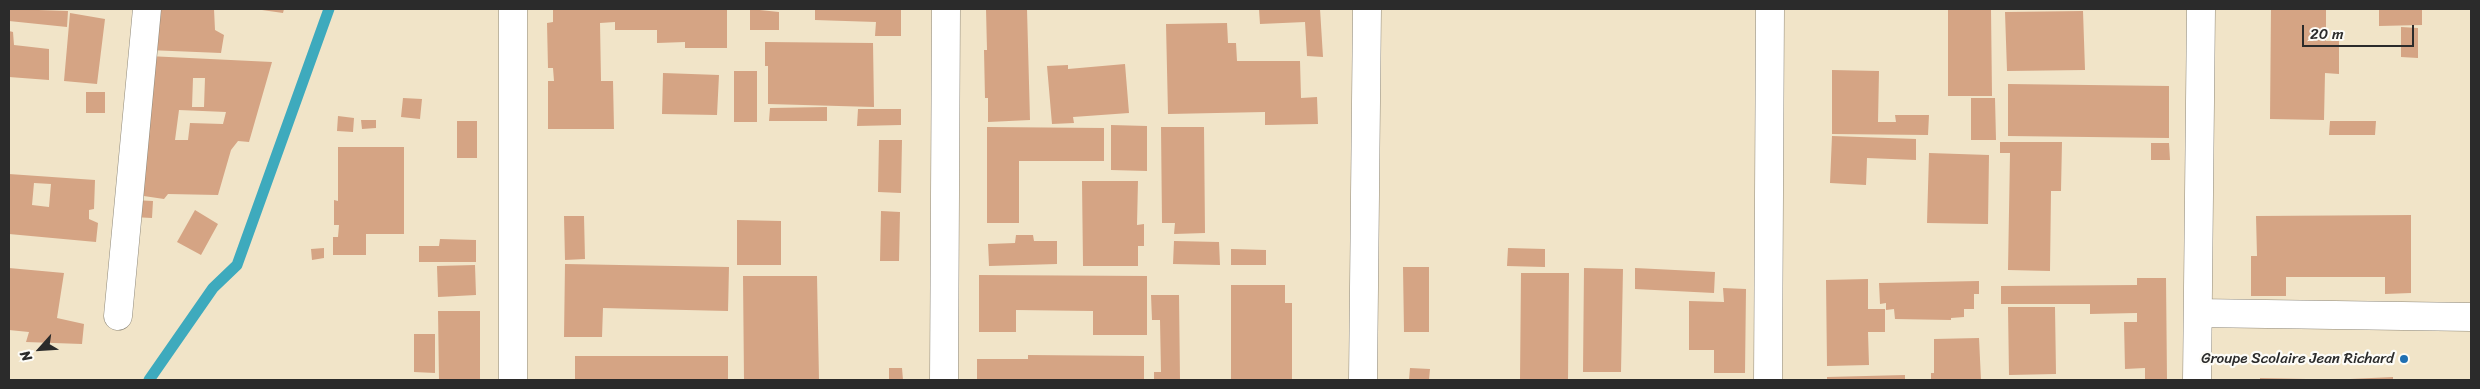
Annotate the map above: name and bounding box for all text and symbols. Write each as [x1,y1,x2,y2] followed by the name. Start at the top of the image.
[2305,15,2418,47] scale bar
[2310,21,2344,47] text: 20 m
[15,324,65,374] north arrow
[13,346,39,366] text: N
[2201,350,2394,368] place label: Groupe Scolaire Jean Richard
[2398,353,2410,365] marker: Groupe Scolaire Jean Richard

